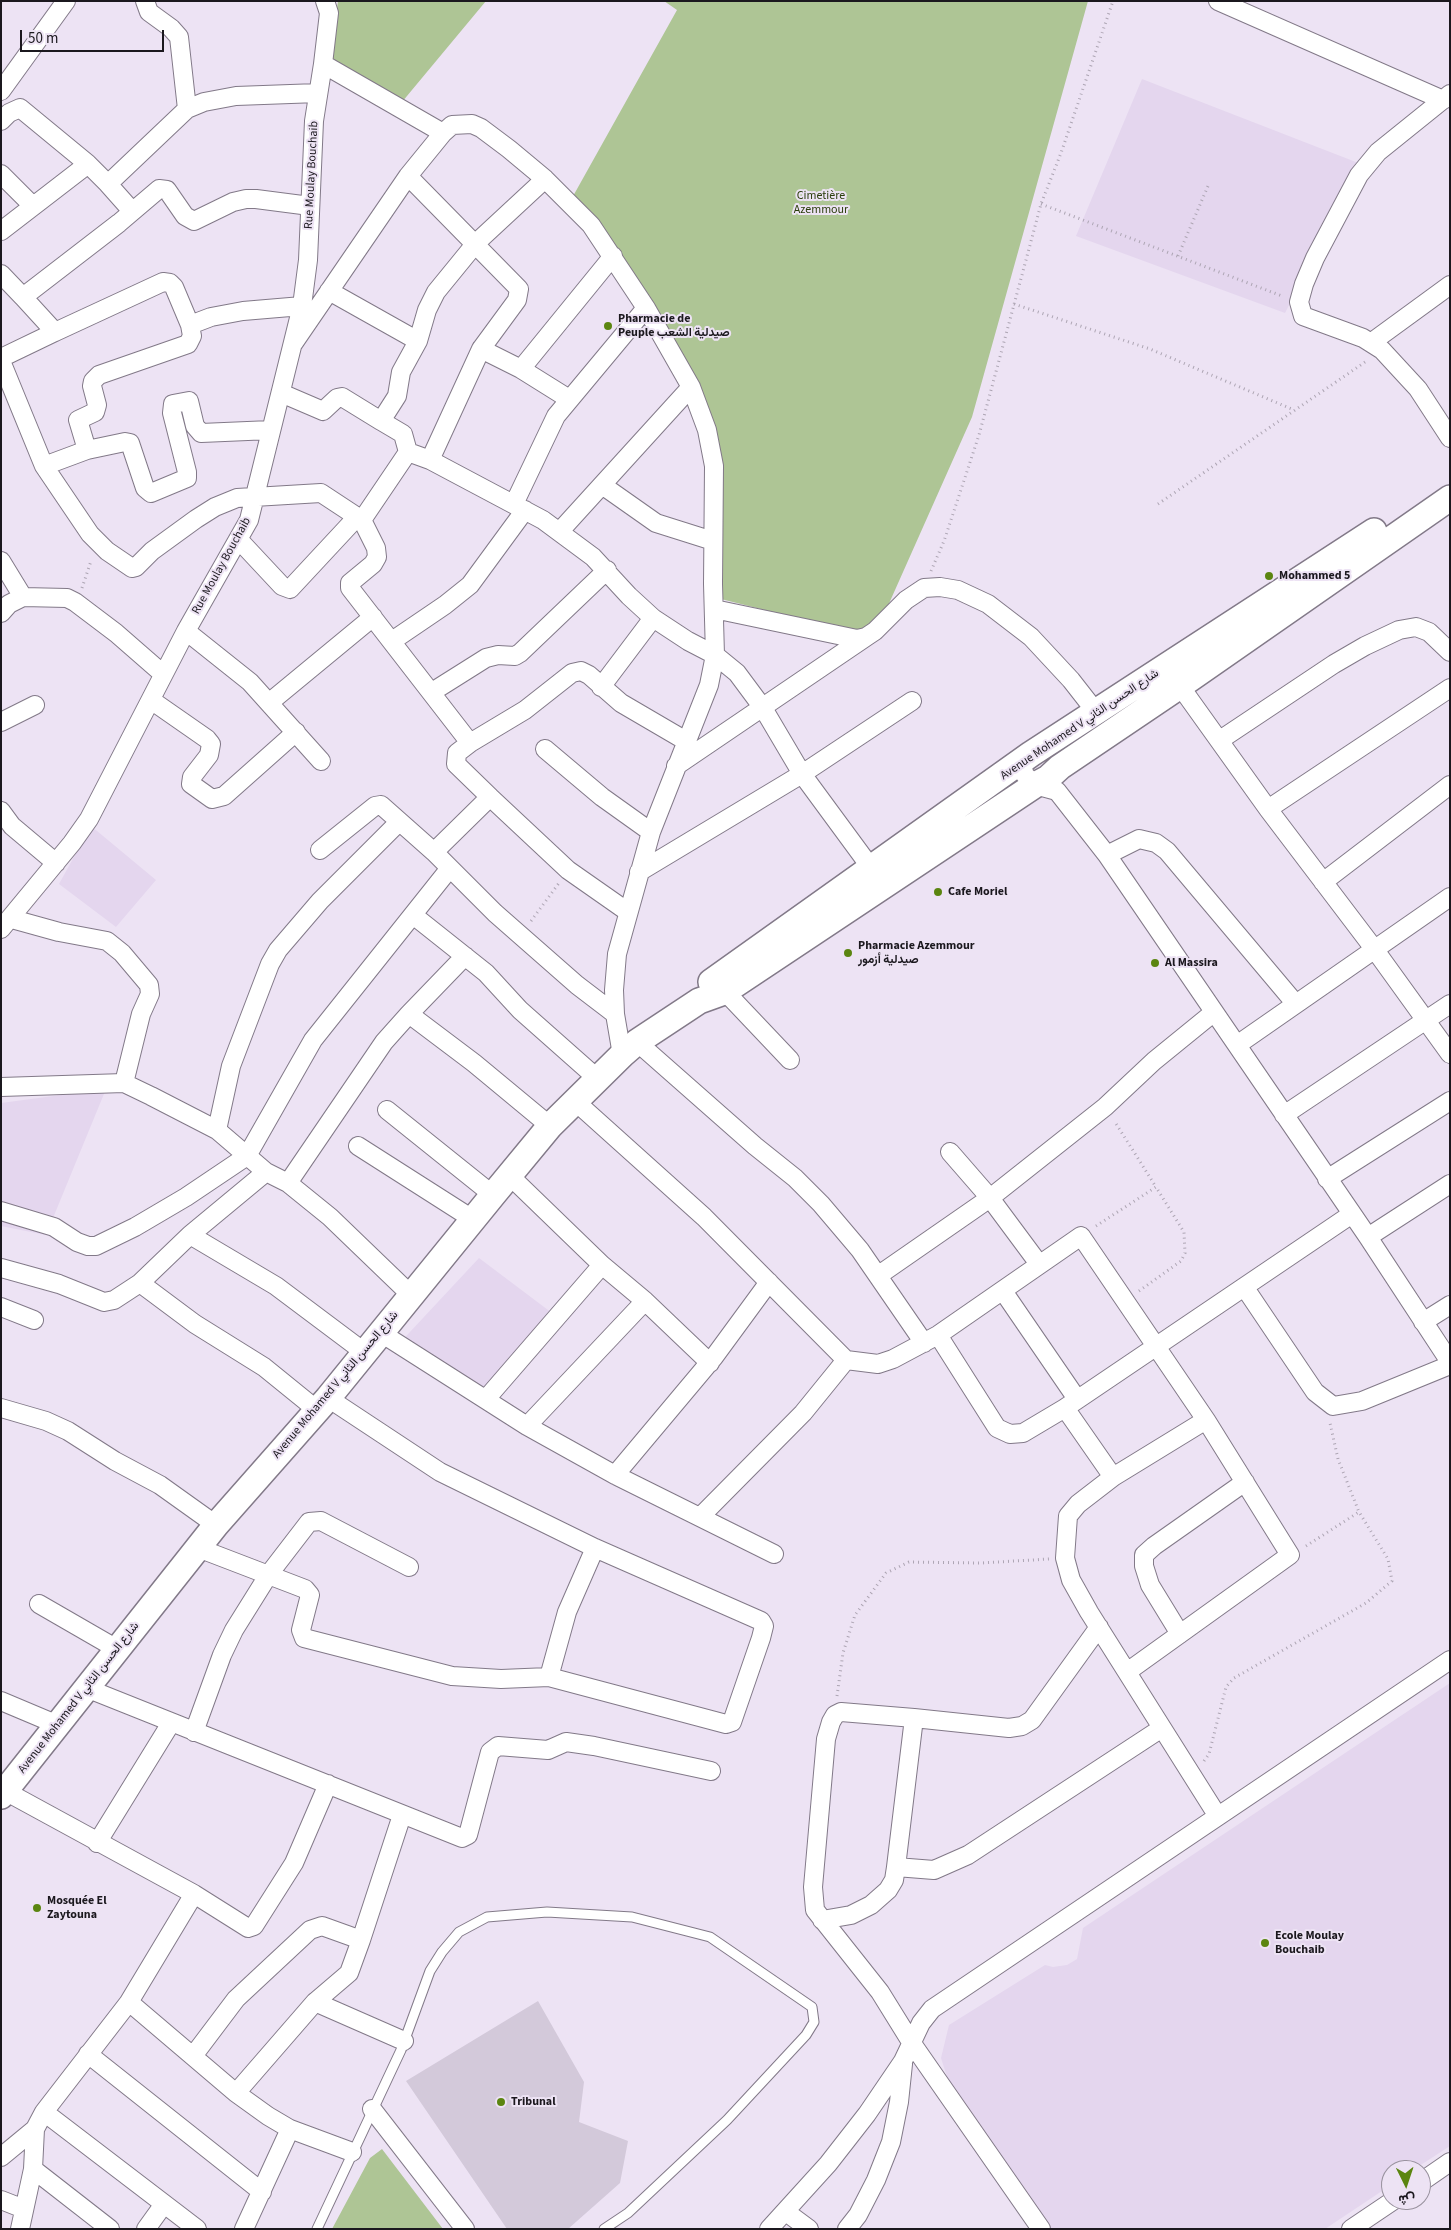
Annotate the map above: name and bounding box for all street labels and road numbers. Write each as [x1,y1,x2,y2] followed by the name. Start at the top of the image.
[302,121,322,229] street label: Rue Moulay Bouchaib
[189,515,255,617] street label: Rue Moulay Bouchaib
[998,666,1162,784] street label: Avenue Mohamed V شارع الحسن الثاني
[270,1308,402,1462] street label: Avenue Mohamed V شارع الحسن الثاني
[15,1619,143,1777] street label: Avenue Mohamed V شارع الحسن الثاني

